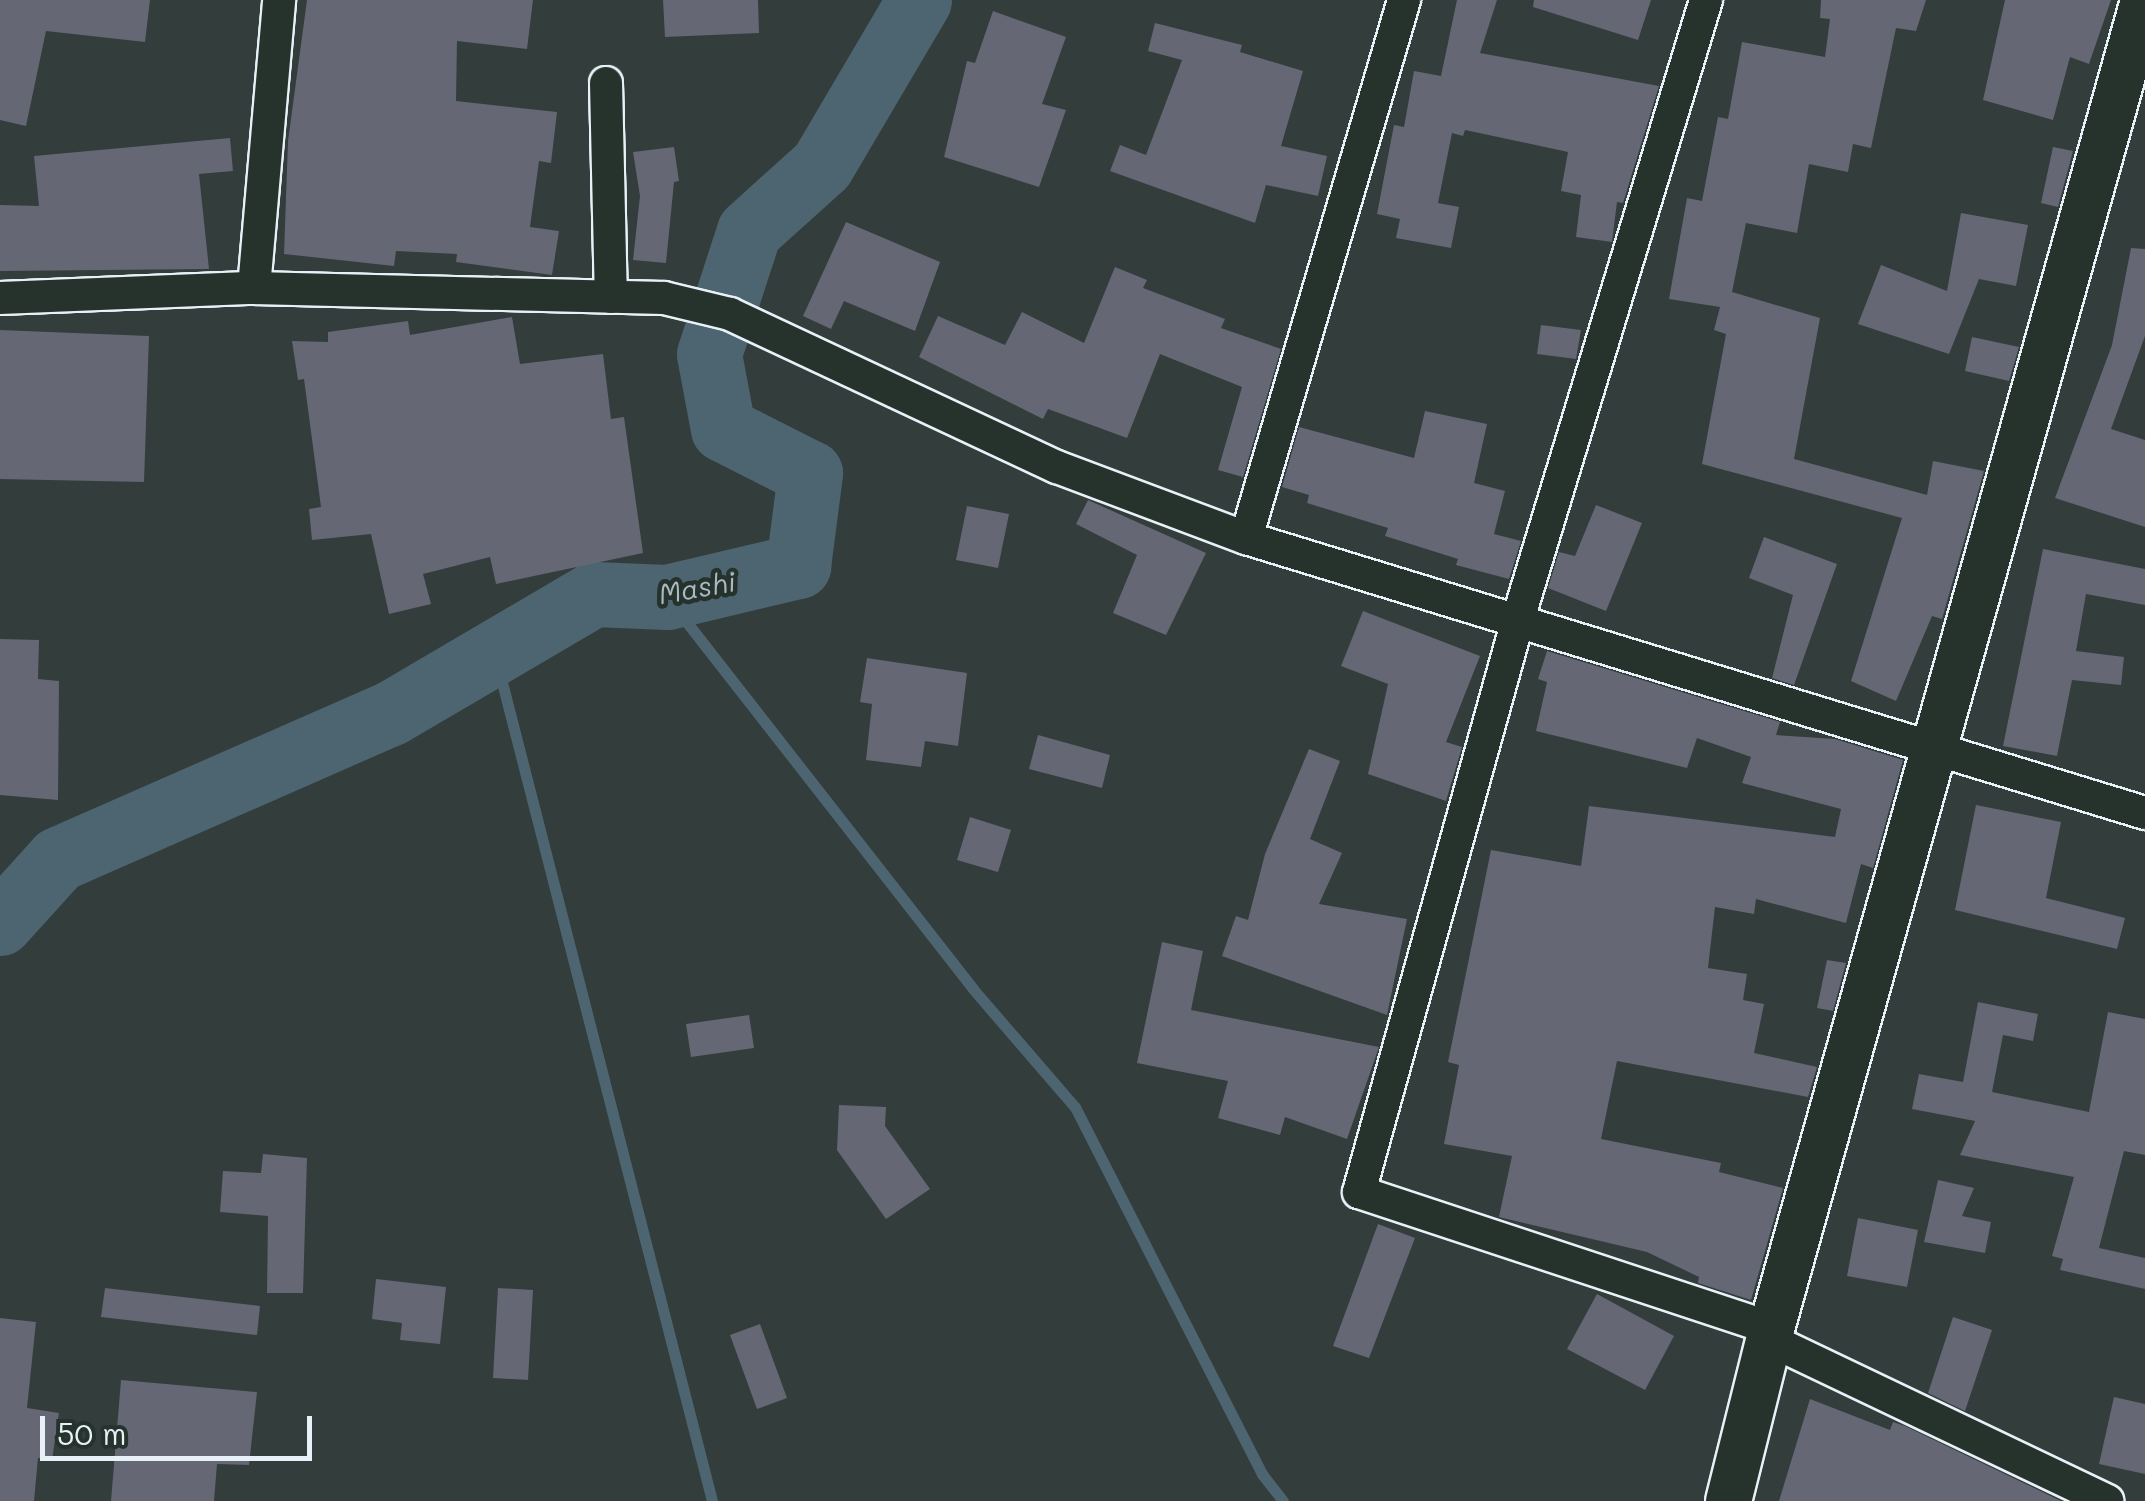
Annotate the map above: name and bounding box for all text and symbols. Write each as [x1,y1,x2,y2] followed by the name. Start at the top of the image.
[656,564,738,610] water label: Mashi
[45,1396,318,1458] scale bar
[57,1413,127,1453] text: 50 m

